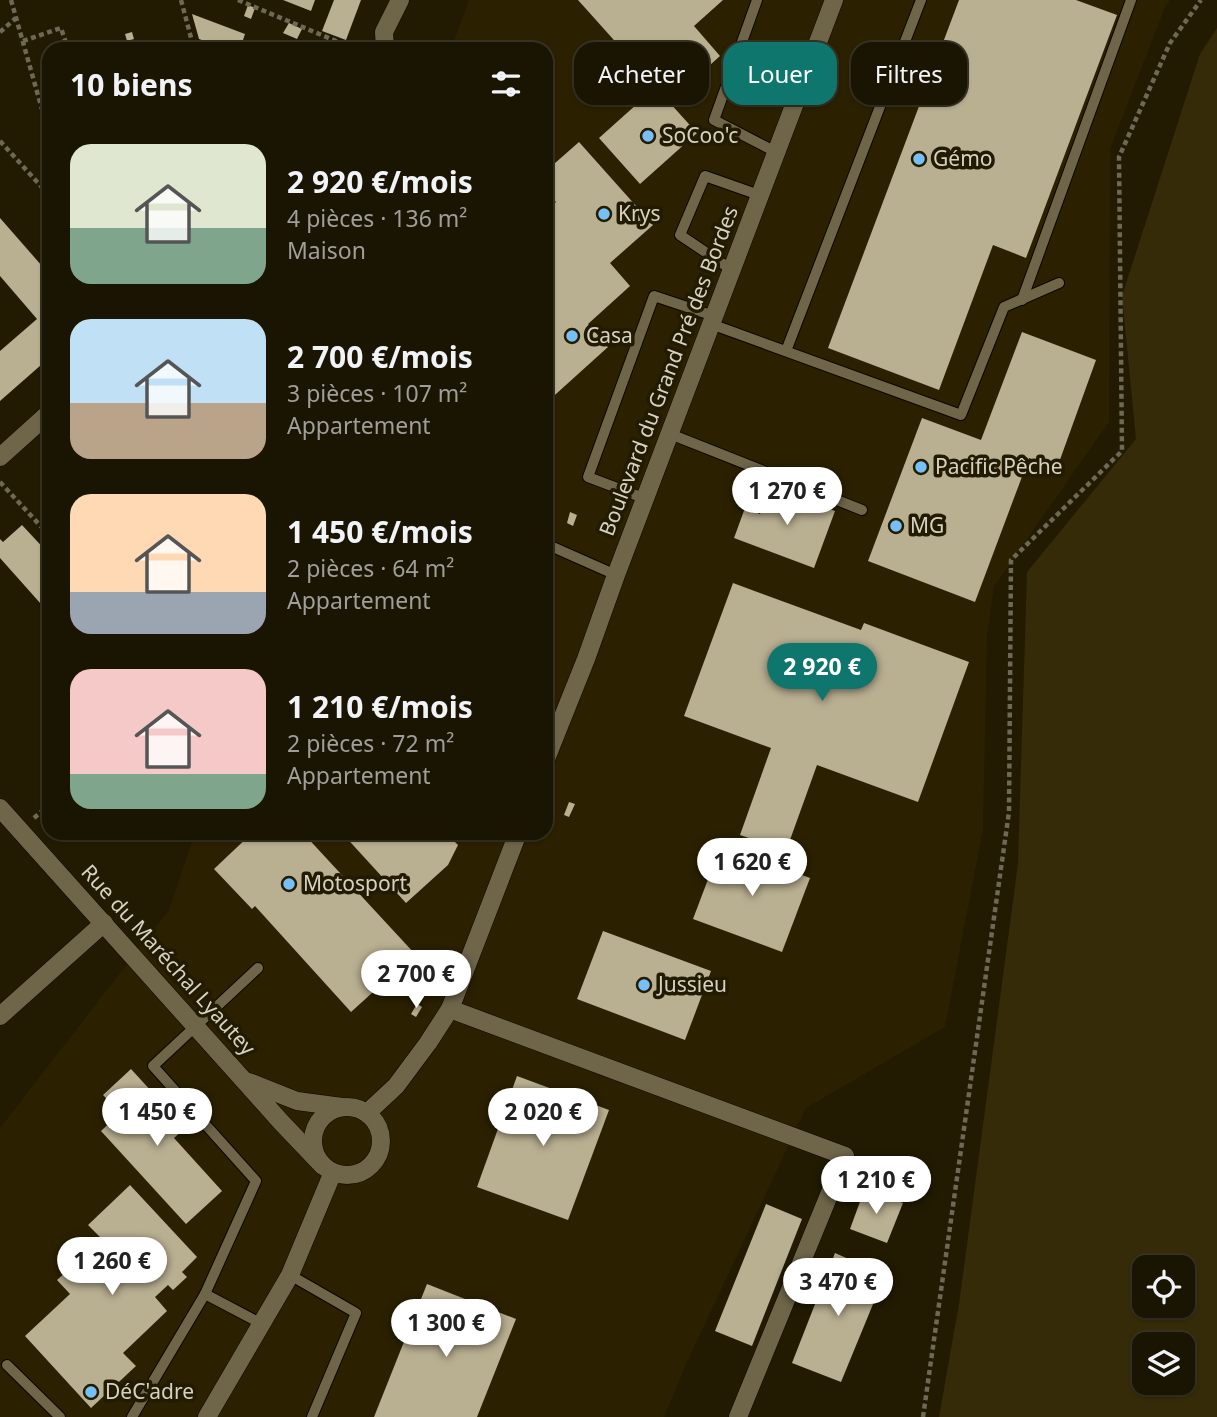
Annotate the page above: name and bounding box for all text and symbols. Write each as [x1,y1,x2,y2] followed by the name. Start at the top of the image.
[574,42,709,105] chip: Acheter
[723,42,837,105] chip: Louer
[851,42,967,105] chip: Filtres
[70,64,193,105] text: 10 biens
[487,65,525,103] icon: filters
[662,121,738,149] place label: SoCoo'c
[640,128,656,144] marker: SoCoo'c
[933,144,992,172] place label: Gémo
[911,151,927,167] marker: Gémo
[287,161,473,202] text: 2 920 €/mois
[126,172,210,256] icon: home
[618,199,660,227] place label: Krys
[287,202,467,234] text: 4 pièces · 136 m²
[592,202,744,540] street label: Boulevard du Grand Pré des Bordes
[596,206,612,222] marker: Krys
[287,234,366,266] text: Maison
[586,321,633,349] place label: Casa
[564,328,580,344] marker: Casa
[287,336,473,377] text: 2 700 €/mois
[126,347,210,431] icon: home
[287,377,467,409] text: 3 pièces · 107 m²
[287,409,431,441] text: Appartement
[935,452,1063,480] place label: Pacific Pêche
[913,459,929,475] marker: Pacific Pêche
[722,468,852,527] pin: 1 270 €
[748,474,826,506] text: 1 270 €
[287,511,473,552] text: 1 450 €/mois
[910,511,944,539] place label: MG
[888,518,904,534] marker: MG
[126,522,210,606] icon: home
[287,552,454,584] text: 2 pièces · 64 m²
[287,584,431,616] text: Appartement
[757,644,887,703] pin: 2 920 €
[783,650,861,682] text: 2 920 €
[287,686,473,727] text: 1 210 €/mois
[126,697,210,781] icon: home
[287,727,454,759] text: 2 pièces · 72 m²
[287,759,431,791] text: Appartement
[687,838,817,898] pin: 1 620 €
[713,845,791,877] text: 1 620 €
[76,858,262,1061] street label: Rue du Maréchal Lyautey
[303,869,407,897] place label: Motosport
[281,876,297,892] marker: Motosport
[351,950,481,1010] pin: 2 700 €
[377,957,455,989] text: 2 700 €
[656,970,727,998] place label: Jussieu
[636,977,652,993] marker: Jussieu
[92,1088,222,1148] pin: 1 450 €
[478,1088,608,1148] pin: 2 020 €
[118,1095,196,1127] text: 1 450 €
[504,1095,582,1127] text: 2 020 €
[811,1156,941,1216] pin: 1 210 €
[837,1163,915,1195] text: 1 210 €
[47,1238,177,1297] pin: 1 260 €
[73,1244,151,1276] text: 1 260 €
[1132,1255,1195,1395] map controls
[1132,1255,1195,1318] button: locate
[773,1258,903,1318] pin: 3 470 €
[799,1265,877,1297] text: 3 470 €
[381,1300,511,1359] pin: 1 300 €
[407,1306,485,1338] text: 1 300 €
[1132,1332,1195,1395] button: layers
[105,1377,194,1405] place label: DéC'adre
[83,1384,99,1400] marker: DéC'adre

